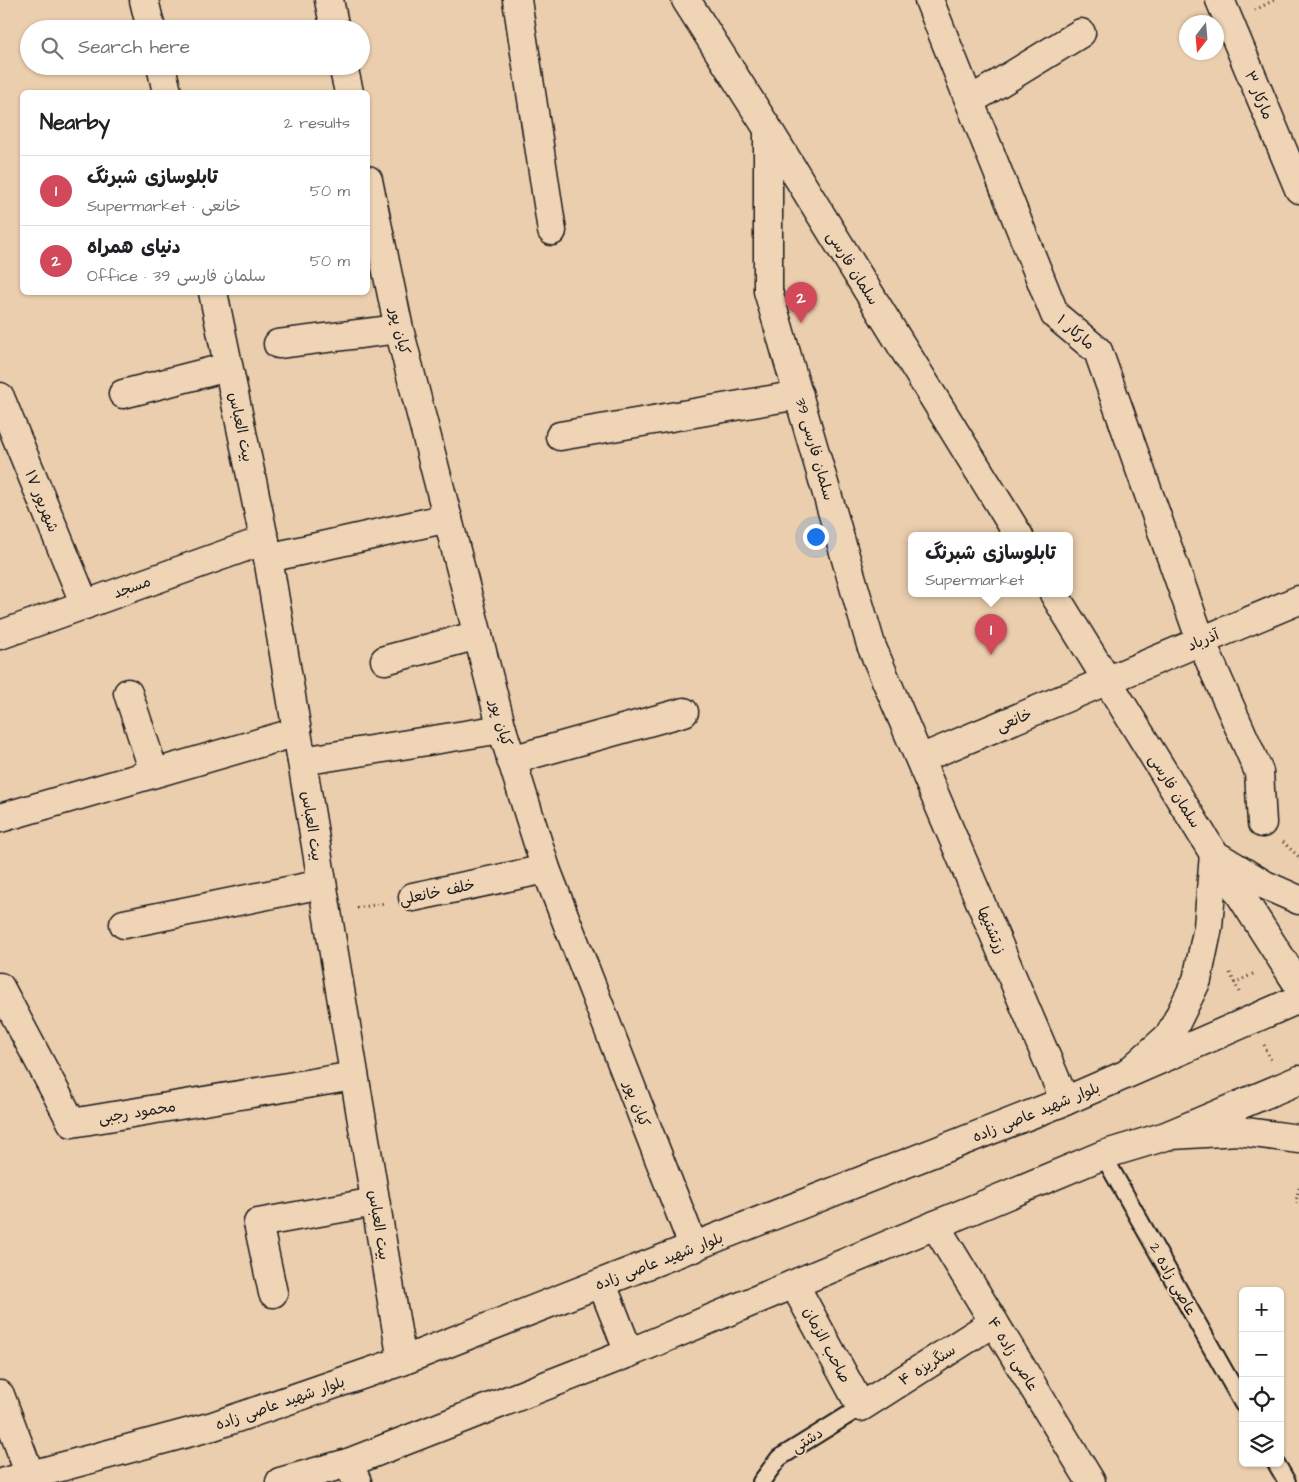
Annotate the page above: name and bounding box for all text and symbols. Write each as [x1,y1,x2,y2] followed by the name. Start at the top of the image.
[1179,15,1224,60] north arrow
[20,20,370,75] search box
[38,34,66,62] icon: search
[78,34,190,61] text: Search here
[1239,68,1278,123] street label: مارکار ۳
[40,108,110,137] text: Nearby
[284,112,350,134] text: 2 results
[87,164,218,191] text: تابلوسازی شبرنگ
[55,180,57,202] text: 1
[310,180,350,202] text: 50 m
[87,195,241,217] text: Supermarket · خانعی
[822,227,884,309] street label: سلمان فارسی
[87,234,181,261] text: دنیای همراه
[51,250,61,272] text: 2
[310,250,350,272] text: 50 m
[87,265,266,287] text: Office · سلمان فارسی 39
[785,282,817,323] pin: 2
[384,305,415,357] street label: کیان پور
[1052,310,1099,355] street label: مارکار ۱
[223,390,258,464] street label: بیت العباس
[790,395,839,503] street label: سلمان فارسی 39
[19,467,64,536] street label: ۱۷ شهریور
[803,524,829,550] your location
[908,532,1073,597] popup
[925,540,1056,567] text: تابلوسازی شبرنگ
[925,569,1024,591] text: Supermarket
[110,571,154,604] street label: مسجد
[975,614,1007,655] pin: 1
[1184,624,1224,657] street label: آذرباد
[484,696,517,749] street label: کیان پور
[993,704,1035,737] street label: خانعی
[1144,750,1206,832] street label: سلمان فارسی
[296,790,327,863] street label: بیت العباس
[397,874,477,911] street label: خلف خانعلی
[972,903,1011,957] street label: زرتشتیها
[618,1077,655,1130] street label: کیان پور
[969,1077,1103,1148] street label: بلوار شهید عاصی زاده
[97,1096,177,1129] street label: محمود رجبی
[363,1189,394,1262] street label: بیت العباس
[592,1227,726,1296] street label: بلوار شهید عاصی زاده
[1144,1239,1201,1319] street label: عاصی زاده 2
[1239,1287,1284,1467] map controls
[1239,1287,1284,1332] button: +
[798,1303,855,1387] street label: صاحب الزمان
[982,1313,1043,1395] street label: عاصی زاده ۴
[1239,1332,1284,1377] button: −
[895,1340,960,1391] street label: سنگریزه ۴
[213,1371,348,1435] street label: بلوار شهید عاصی زاده
[1239,1377,1284,1422] button: locate
[1239,1422,1284,1467] button: layers
[787,1423,827,1458] street label: دشتی

